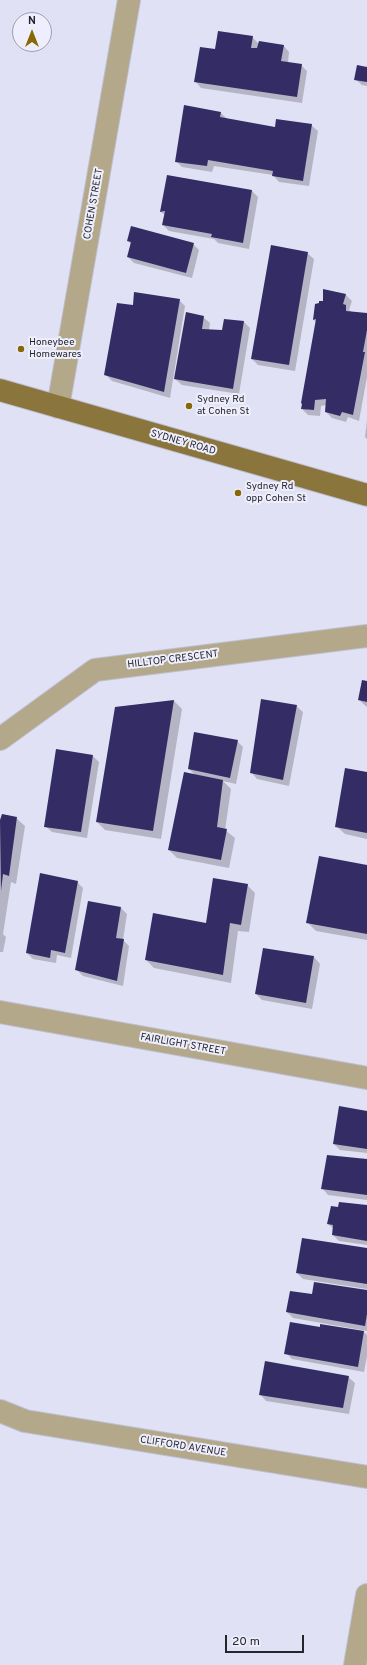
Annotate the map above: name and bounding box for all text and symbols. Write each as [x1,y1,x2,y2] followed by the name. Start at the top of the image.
[12,12,52,52] north arrow
[28,14,36,28] text: N
[82,168,106,240] street label: COHEN STREET
[29,337,81,360] place label: Honeybee Homewares
[16,344,26,354] marker: Honeybee Homewares
[197,394,249,418] place label: Sydney Rd at Cohen St
[184,401,194,411] marker: Sydney Rd at Cohen St
[149,428,217,458] street label: SYDNEY ROAD
[246,481,306,504] place label: Sydney Rd opp Cohen St
[233,488,243,498] marker: Sydney Rd opp Cohen St
[127,648,219,672] street label: HILLTOP CRESCENT
[139,1032,227,1058] street label: FAIRLIGHT STREET
[139,1434,227,1460] street label: CLIFFORD AVENUE
[227,1627,306,1653] scale bar
[232,1634,260,1650] text: 20 m

